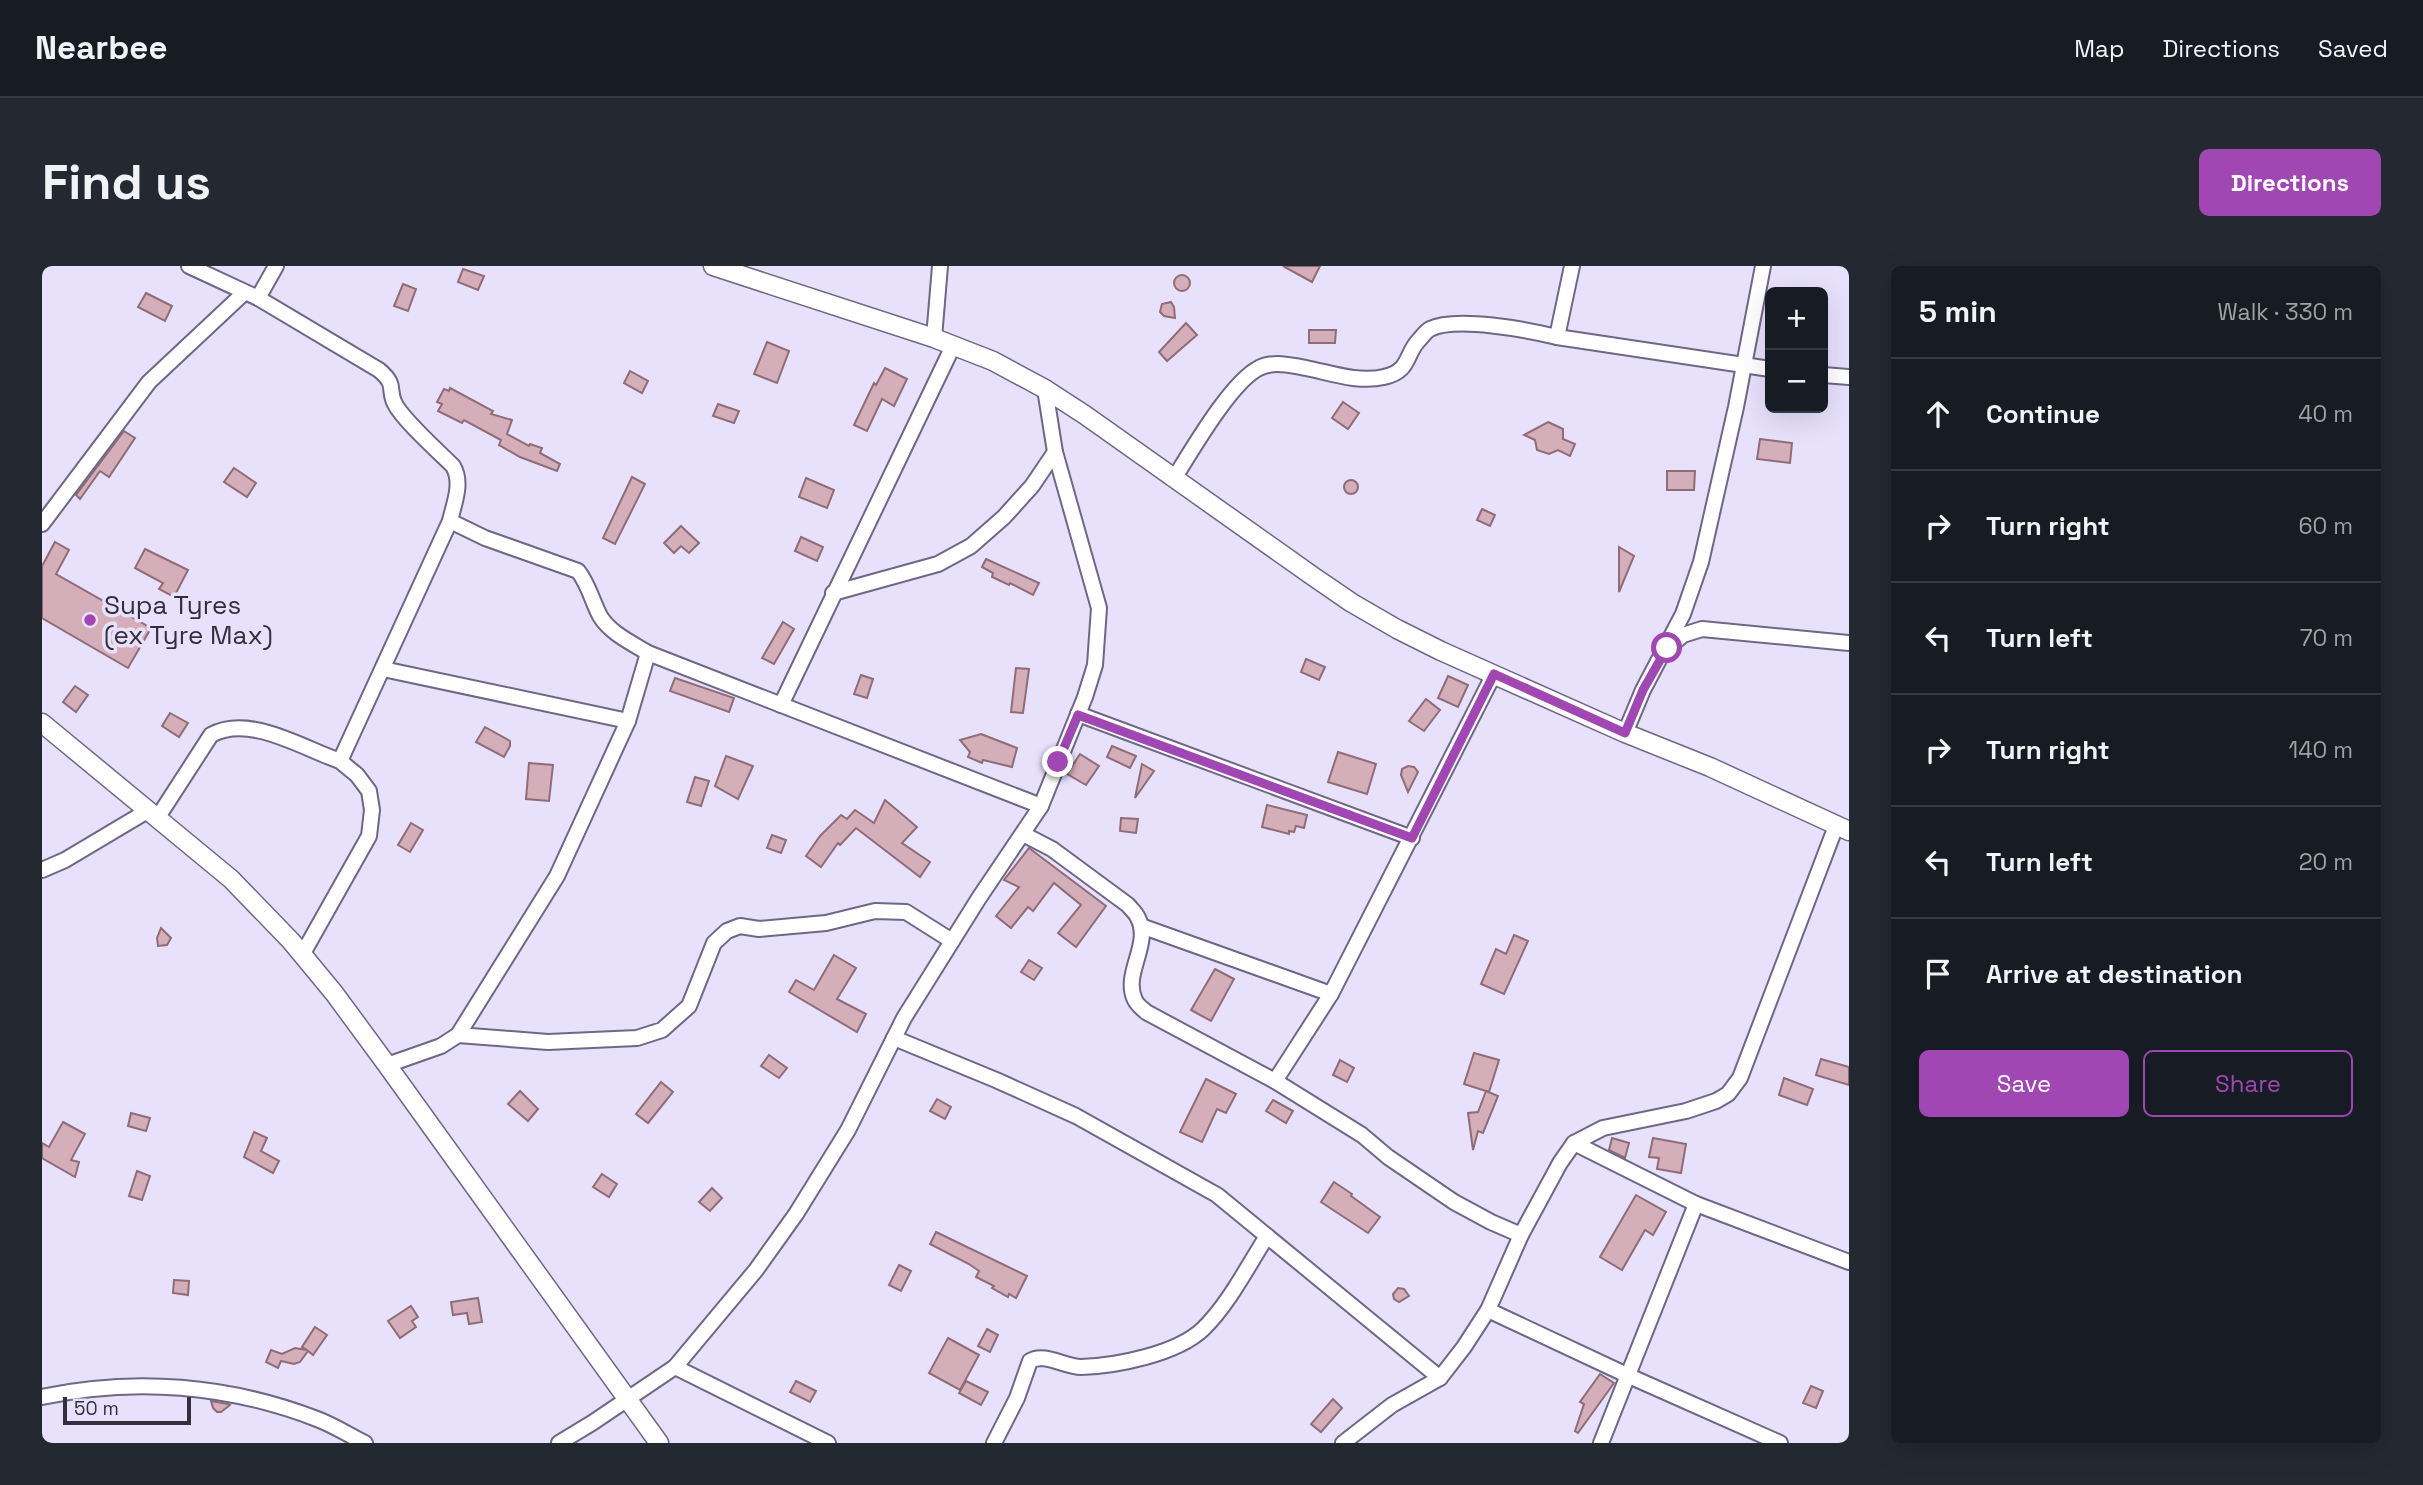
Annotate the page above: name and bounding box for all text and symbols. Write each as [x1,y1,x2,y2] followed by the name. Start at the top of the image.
[35,27,167,69] text: Nearbee
[2074,33,2124,64] text: Map
[2162,33,2280,64] text: Directions
[2318,33,2388,64] text: Saved
[2199,149,2381,216] button: Directions
[42,151,211,213] text: Find us
[1765,287,1828,413] map controls
[1765,287,1828,350] button: +
[1919,292,1997,331] text: 5 min
[2218,297,2353,327] text: Walk · 330 m
[1765,350,1828,413] button: −
[1919,395,1957,433] icon: ahead
[1986,397,2100,431] text: Continue
[2298,399,2353,429] text: 40 m
[1919,507,1957,545] icon: right
[1986,509,2110,543] text: Turn right
[2298,511,2353,541] text: 60 m
[104,588,273,652] place label: Supa Tyres (ex Tyre Max)
[82,612,98,628] marker: Supa Tyres (ex Tyre Max)
[1919,619,1957,657] icon: left
[1986,621,2093,655] text: Turn left
[2300,623,2353,653] text: 70 m
[1651,632,1682,663] route start
[1919,731,1957,769] icon: right
[1986,733,2110,767] text: Turn right
[2289,735,2353,765] text: 140 m
[1042,746,1073,777] route end
[1919,843,1957,881] icon: left
[1986,845,2093,879] text: Turn left
[2299,847,2353,877] text: 20 m
[1919,955,1957,993] icon: arrive
[1986,957,2243,991] text: Arrive at destination
[1919,1050,2129,1117] button: Save
[2143,1050,2353,1117] button: Share
[63,1394,191,1426] scale bar
[74,1396,119,1421] text: 50 m

